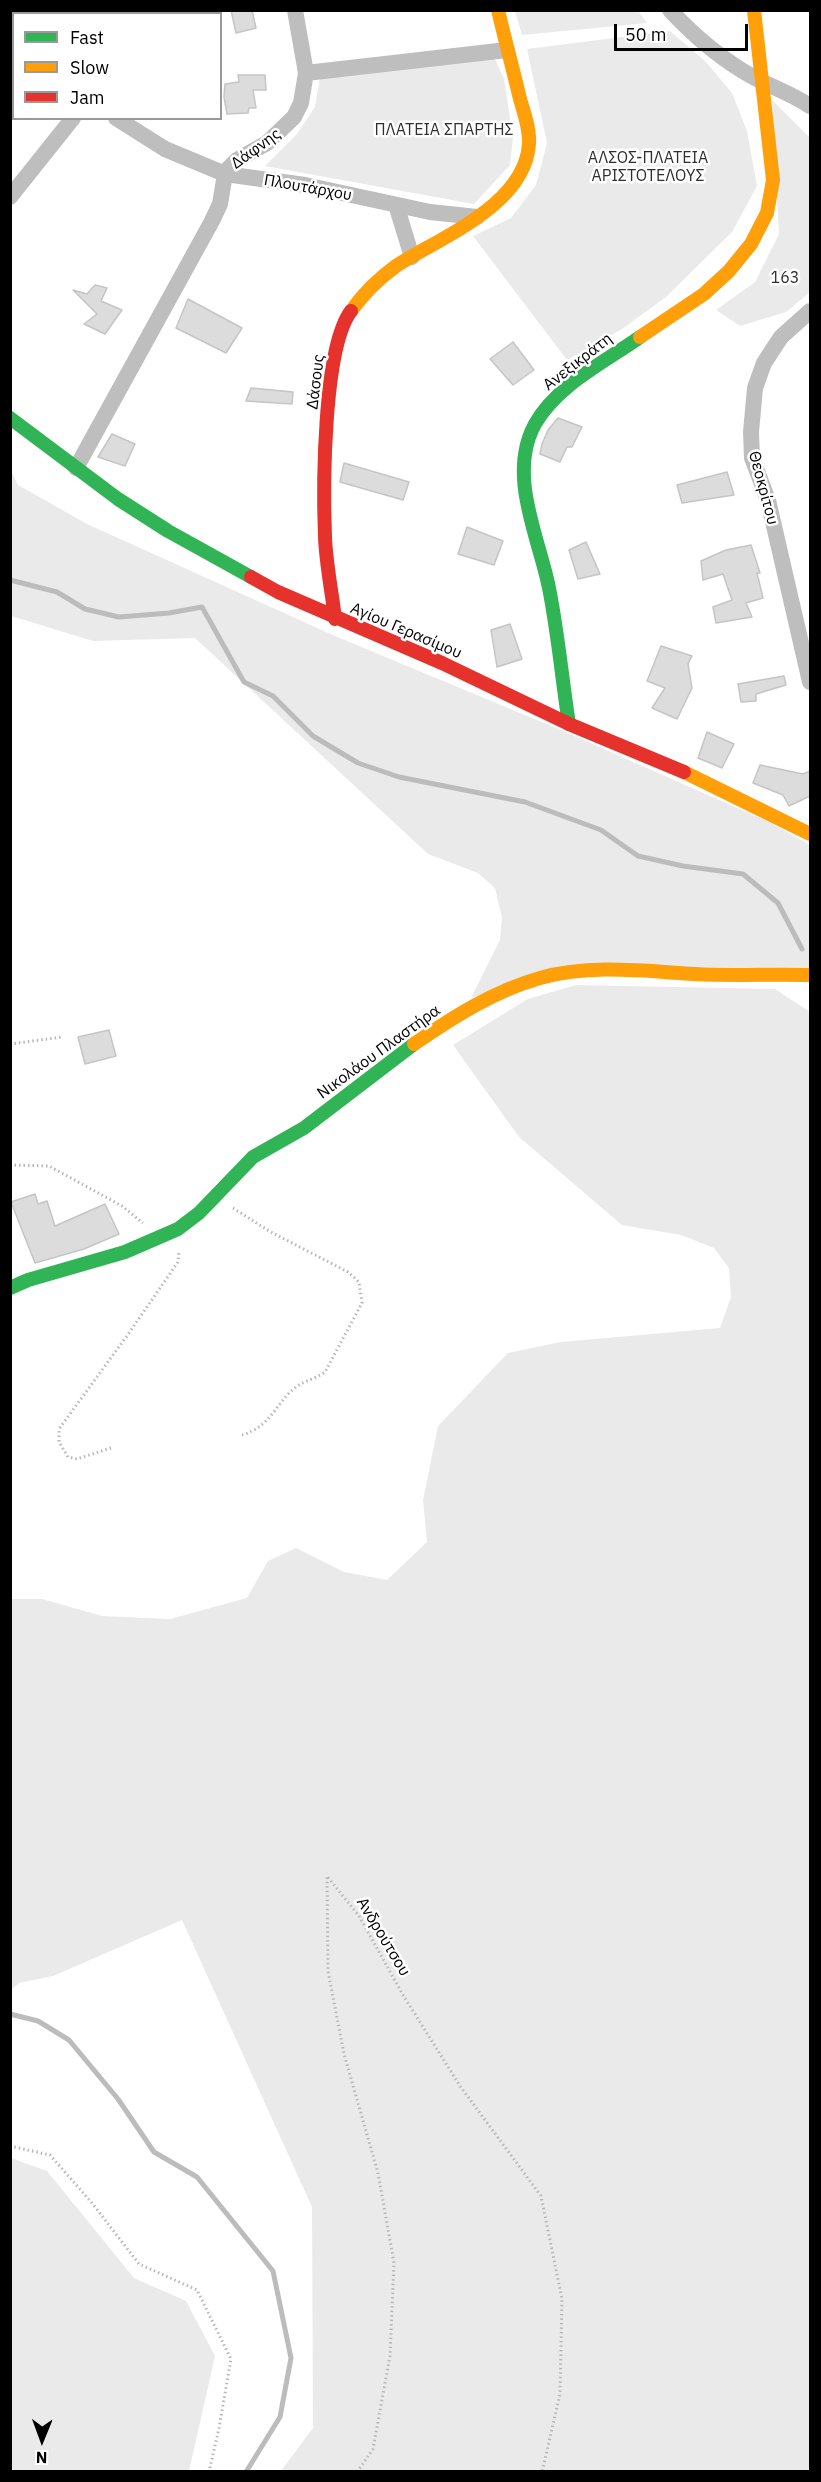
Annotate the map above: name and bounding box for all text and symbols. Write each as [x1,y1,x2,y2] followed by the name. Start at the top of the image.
[12,12,222,120] legend
[617,12,750,50] scale bar
[625,23,667,46] text: 50 m
[70,26,104,49] text: Fast
[70,56,109,79] text: Slow
[70,86,105,109] text: Jam
[374,120,514,140] park label: ΠΛΑΤΕΙΑ ΣΠΑΡΤΗΣ
[227,124,285,174] street label: Δάφνης
[588,148,708,186] park label: ΑΛΣΟΣ-ΠΛΑΤΕΙΑ ΑΡΙΣΤΟΤΕΛΟΥΣ
[262,171,354,205] street label: Πλουτάρχου
[771,268,799,288] park label: 163
[540,329,616,395] street label: Ανεξικράτη
[303,353,329,411] street label: Δάσους
[744,449,782,527] street label: Θεοκρίτου
[347,599,465,663] street label: Αγίου Γερασίμου
[314,1001,444,1103] street label: Νικολάου Πλαστήρα
[352,1894,414,1980] street label: Ανδρούτσου
[12,2410,72,2470] north arrow
[36,2448,48,2468] text: N

